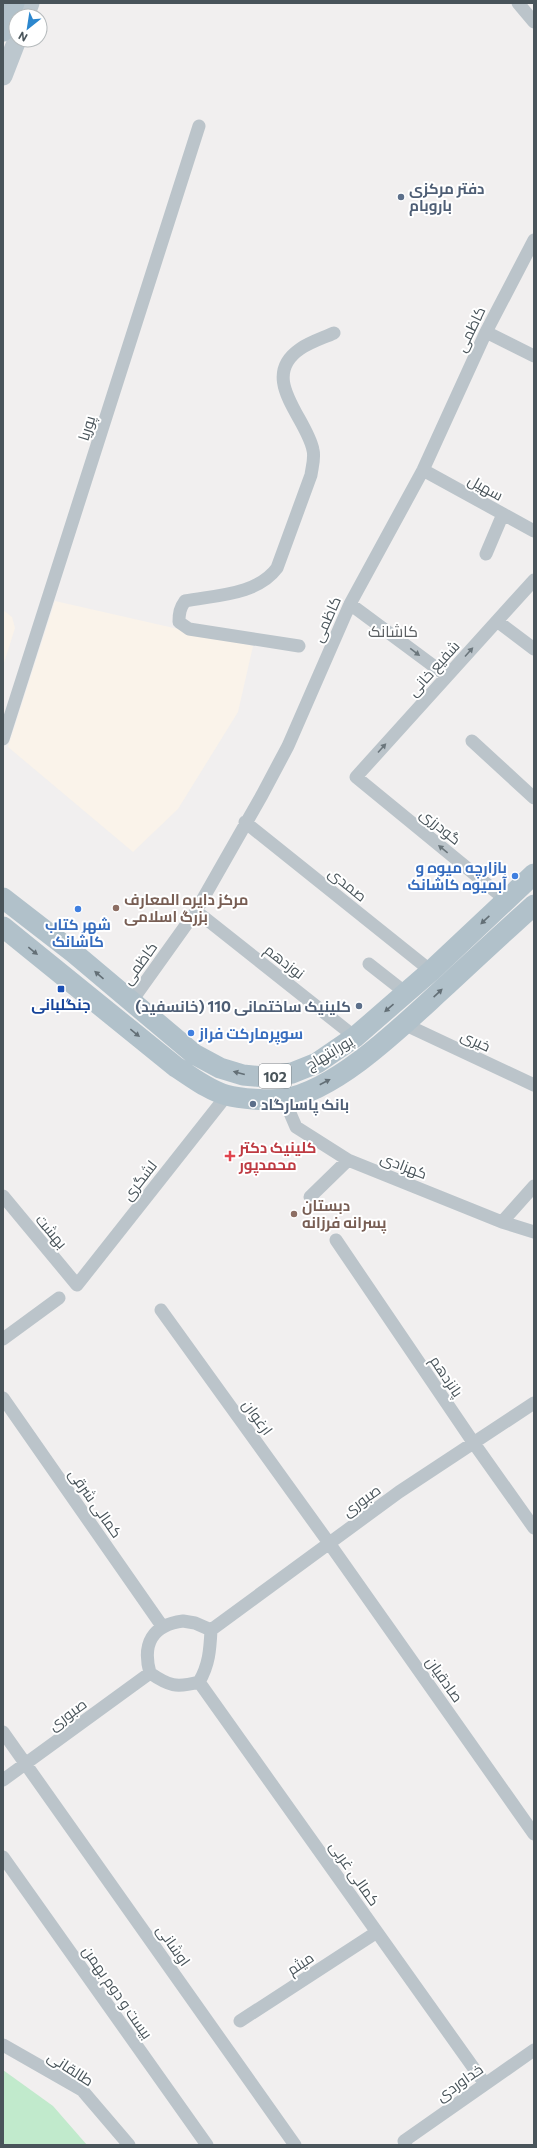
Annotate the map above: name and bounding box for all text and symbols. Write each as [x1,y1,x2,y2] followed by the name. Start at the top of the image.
[8,8,48,48] north arrow
[16,29,30,45] text: N
[409,179,485,216] place label: دفتر مرکزی باروبام
[396,192,406,202] marker: دفتر مرکزی باروبام
[451,303,490,356] street label: کاظمی
[74,413,100,443] street label: پوریا
[464,470,507,506] street label: سهیل
[308,593,346,646] street label: کاظمی
[368,621,418,640] district label: کاشانک
[403,636,465,702] street label: شفیع خانی
[464,647,474,657] one-way arrow
[409,648,420,656] one-way arrow
[377,744,386,753] one-way arrow
[416,804,465,849] street label: گودرزی
[438,844,448,853] one-way arrow
[407,858,507,894] place label: بازارچه میوه و آبمیوه کاشانک
[324,863,371,906] street label: صمدی
[510,871,520,881] marker: بازارچه میوه و آبمیوه کاشانک
[124,890,248,926] place label: مرکز دایره المعارف بزرگ اسلامی
[111,903,121,913] marker: مرکز دایره المعارف بزرگ اسلامی
[73,904,83,914] marker: شهر کتاب کاشانک
[45,915,111,950] place label: شهر کتاب کاشانک
[480,915,490,925] one-way arrow
[118,938,162,989] street label: کاظمی
[260,940,309,984] street label: نوزدهم
[28,947,39,956] one-way arrow
[94,971,105,980] one-way arrow
[56,984,66,994] marker: جنگلبانی
[433,988,443,998] one-way arrow
[31,995,91,1014] place label: جنگلبانی
[135,997,351,1016] place label: کلینیک ساختمانی 110 (خانسفید)
[354,1001,364,1011] marker: کلینیک ساختمانی 110 (خانسفید)
[384,1003,394,1012] one-way arrow
[198,1024,303,1045] place label: سوپرمارکت فراز
[457,1025,494,1056] street label: خیری
[129,1028,140,1037] one-way arrow
[186,1028,196,1038] marker: سوپرمارکت فراز
[302,1031,358,1076] street label: پورابتهاج
[259,1064,291,1088] road number: 102
[232,1070,245,1076] one-way arrow
[320,1079,331,1086] one-way arrow
[261,1095,349,1116] place label: بانک پاسارگاد
[248,1099,258,1109] marker: بانک پاسارگاد
[238,1138,317,1176] place label: کلینیک دکتر محمدپور
[377,1148,430,1184] street label: کهزادی
[224,1150,236,1162] marker: کلینیک دکتر محمدپور
[118,1156,162,1205] street label: لشگری
[302,1196,387,1234] place label: دبستان پسرانه فرزانه
[289,1209,299,1219] marker: دبستان پسرانه فرزانه
[31,1210,71,1253] street label: بهشت
[425,1352,467,1401] street label: پانزدهم
[237,1396,277,1439] street label: ارغوان
[64,1465,126,1542] street label: کمالی شرقی
[338,1480,385,1521] street label: صبوری
[421,1653,467,1707] street label: صادقیان
[44,1694,91,1735] street label: صبوری
[325,1837,384,1910] street label: کمالی غربی
[152,1921,195,1970] street label: اوشانی
[78,1942,157,2043] street label: بیست و دوم بهمن
[283,1948,318,1980] street label: میثم
[44,2047,97,2091] street label: طالقانی
[432,2059,487,2106] street label: خداوردی

